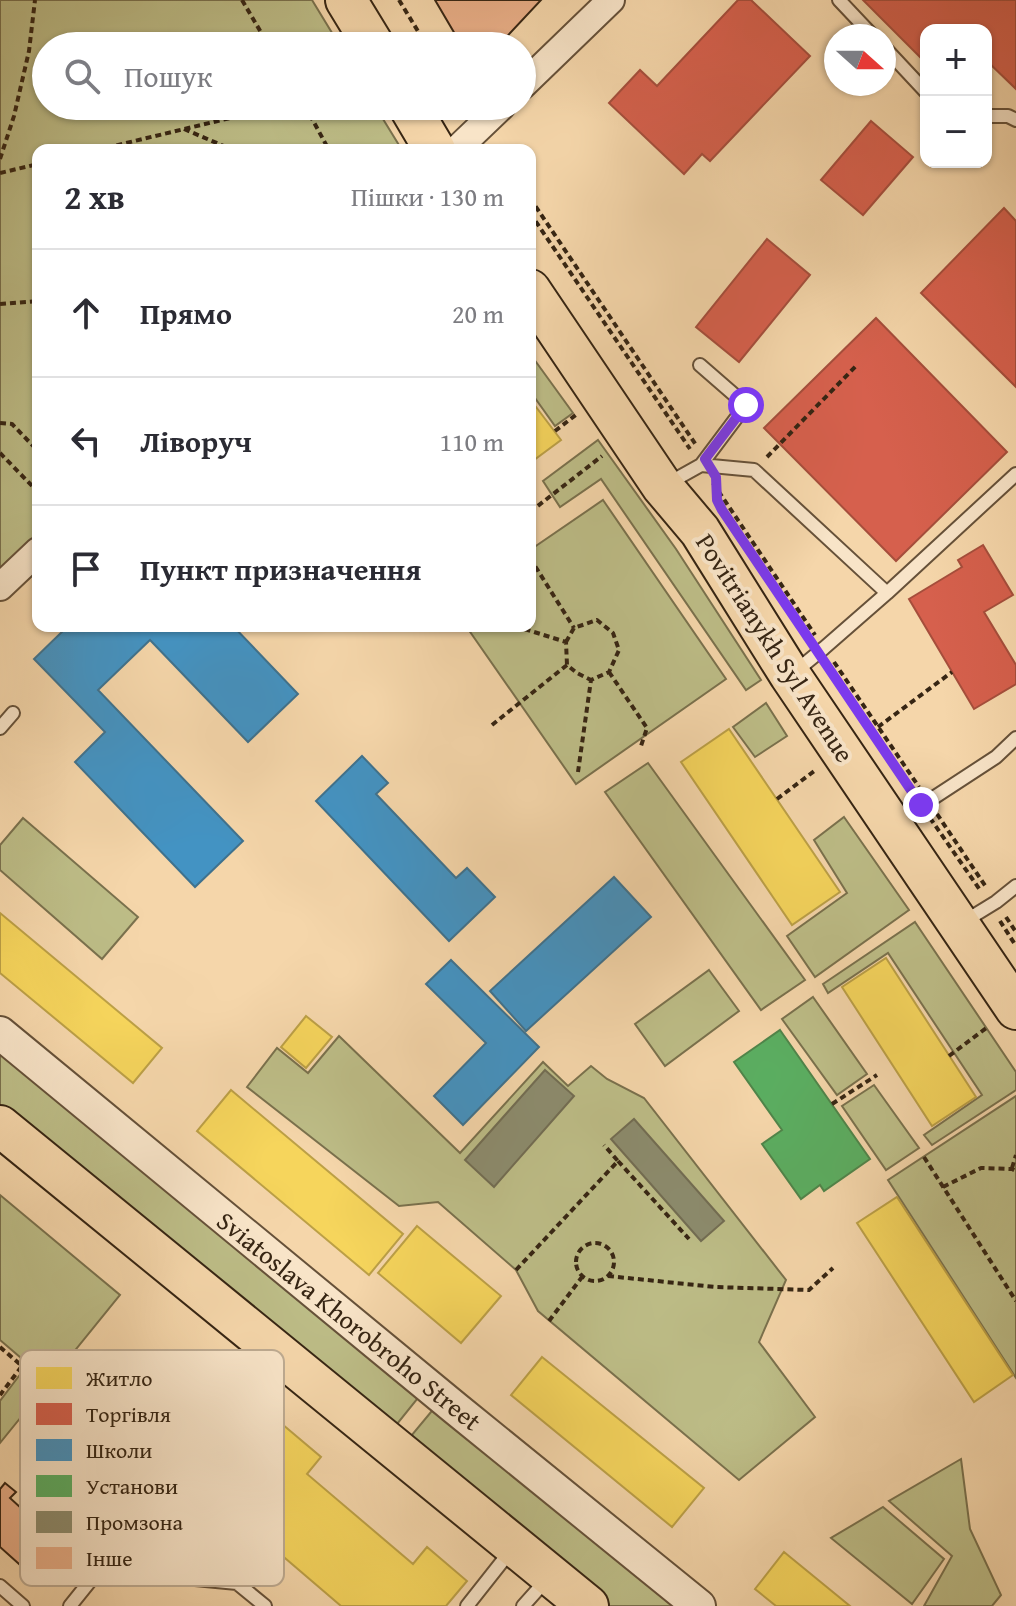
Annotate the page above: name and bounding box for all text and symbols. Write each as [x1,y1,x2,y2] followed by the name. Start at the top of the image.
[824,24,896,96] north arrow
[920,24,992,168] map controls
[920,24,992,96] button: +
[32,32,536,120] search box
[60,54,104,98] icon: search
[124,54,212,98] text: Пошук
[920,96,992,168] button: −
[64,172,125,221] text: 2 хв
[351,177,504,216] text: Пішки · 130 m
[64,291,108,335] icon: ahead
[140,291,232,335] text: Прямо
[452,294,504,333] text: 20 m
[728,387,764,423] route start
[64,419,108,463] icon: left
[140,419,252,463] text: Ліворуч
[439,422,504,461] text: 110 m
[687,526,864,770] street label: Povitrianykh Syl Avenue
[64,547,108,591] icon: arrive
[140,547,421,591] text: Пункт призначення
[903,787,939,823] route end
[208,1201,490,1440] street label: Sviatoslava Khorobroho Street
[20,1350,284,1586] legend
[85,1362,153,1394] text: Житло
[86,1398,171,1430] text: Торгівля
[86,1434,152,1466] text: Школи
[86,1470,178,1502] text: Установи
[86,1506,184,1538] text: Промзона
[86,1542,133,1574] text: Інше

